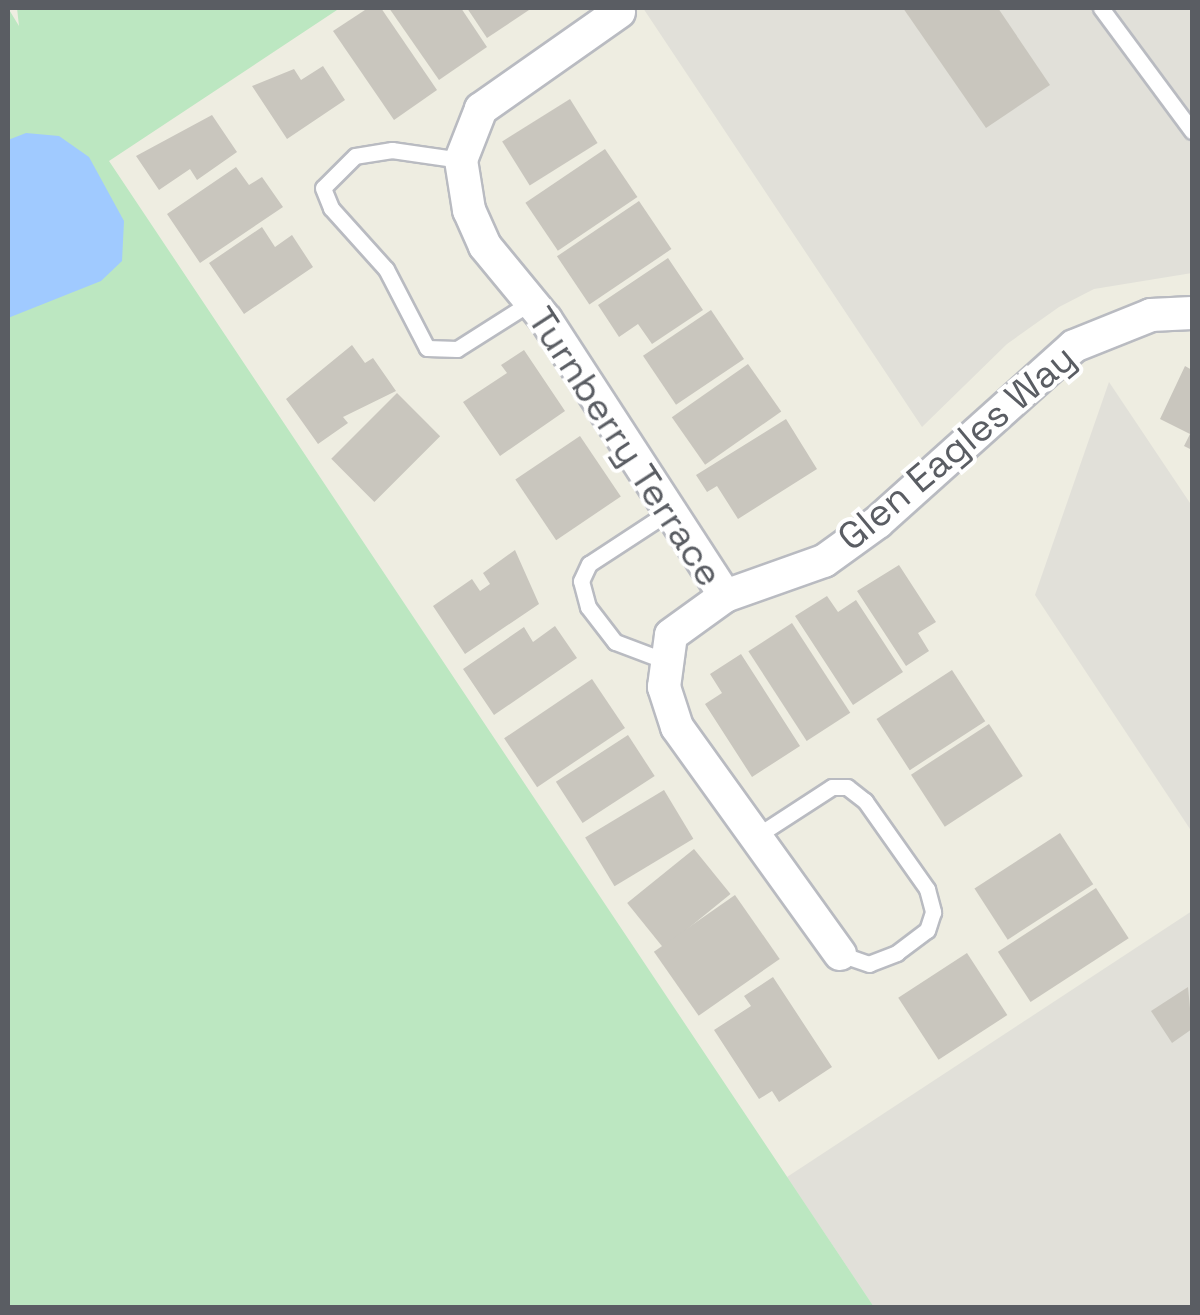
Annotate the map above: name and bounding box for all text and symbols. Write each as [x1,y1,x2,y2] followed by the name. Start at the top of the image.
[518,298,732,596] street label: Turnberry Terrace
[829,335,1085,561] street label: Glen Eagles Way

